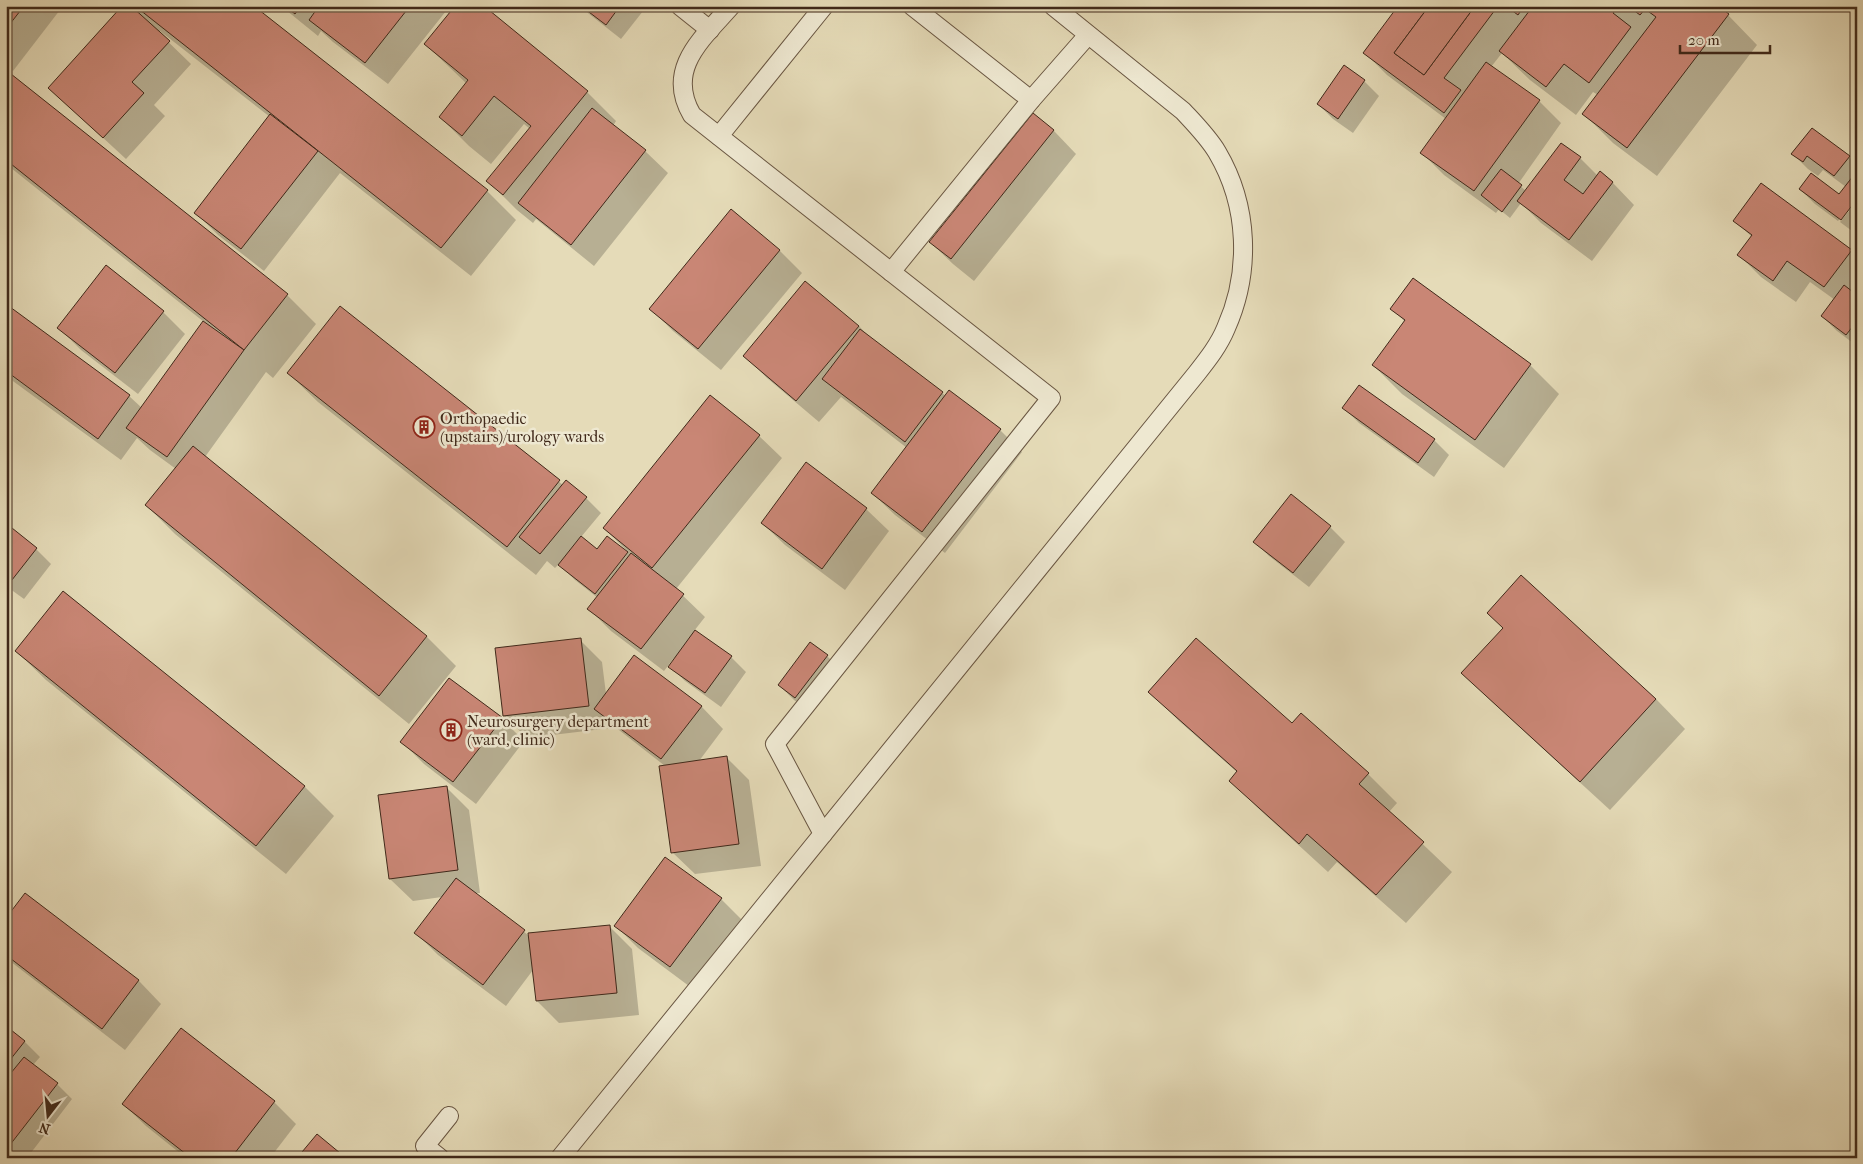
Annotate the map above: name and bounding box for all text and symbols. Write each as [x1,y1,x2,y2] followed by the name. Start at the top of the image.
[1680,22,1770,54] scale bar
[1688,31,1720,49] text: 20 m
[440,409,604,446] place label: Orthopaedic (upstairs)/urology wards
[412,415,436,439] building icon: Orthopaedic (upstairs)/urology wards
[467,712,649,749] place label: Neurosurgery department (ward, clinic)
[439,718,463,742] building icon: Neurosurgery department (ward, clinic)
[22,1092,72,1142] north arrow
[37,1118,52,1138] text: N

